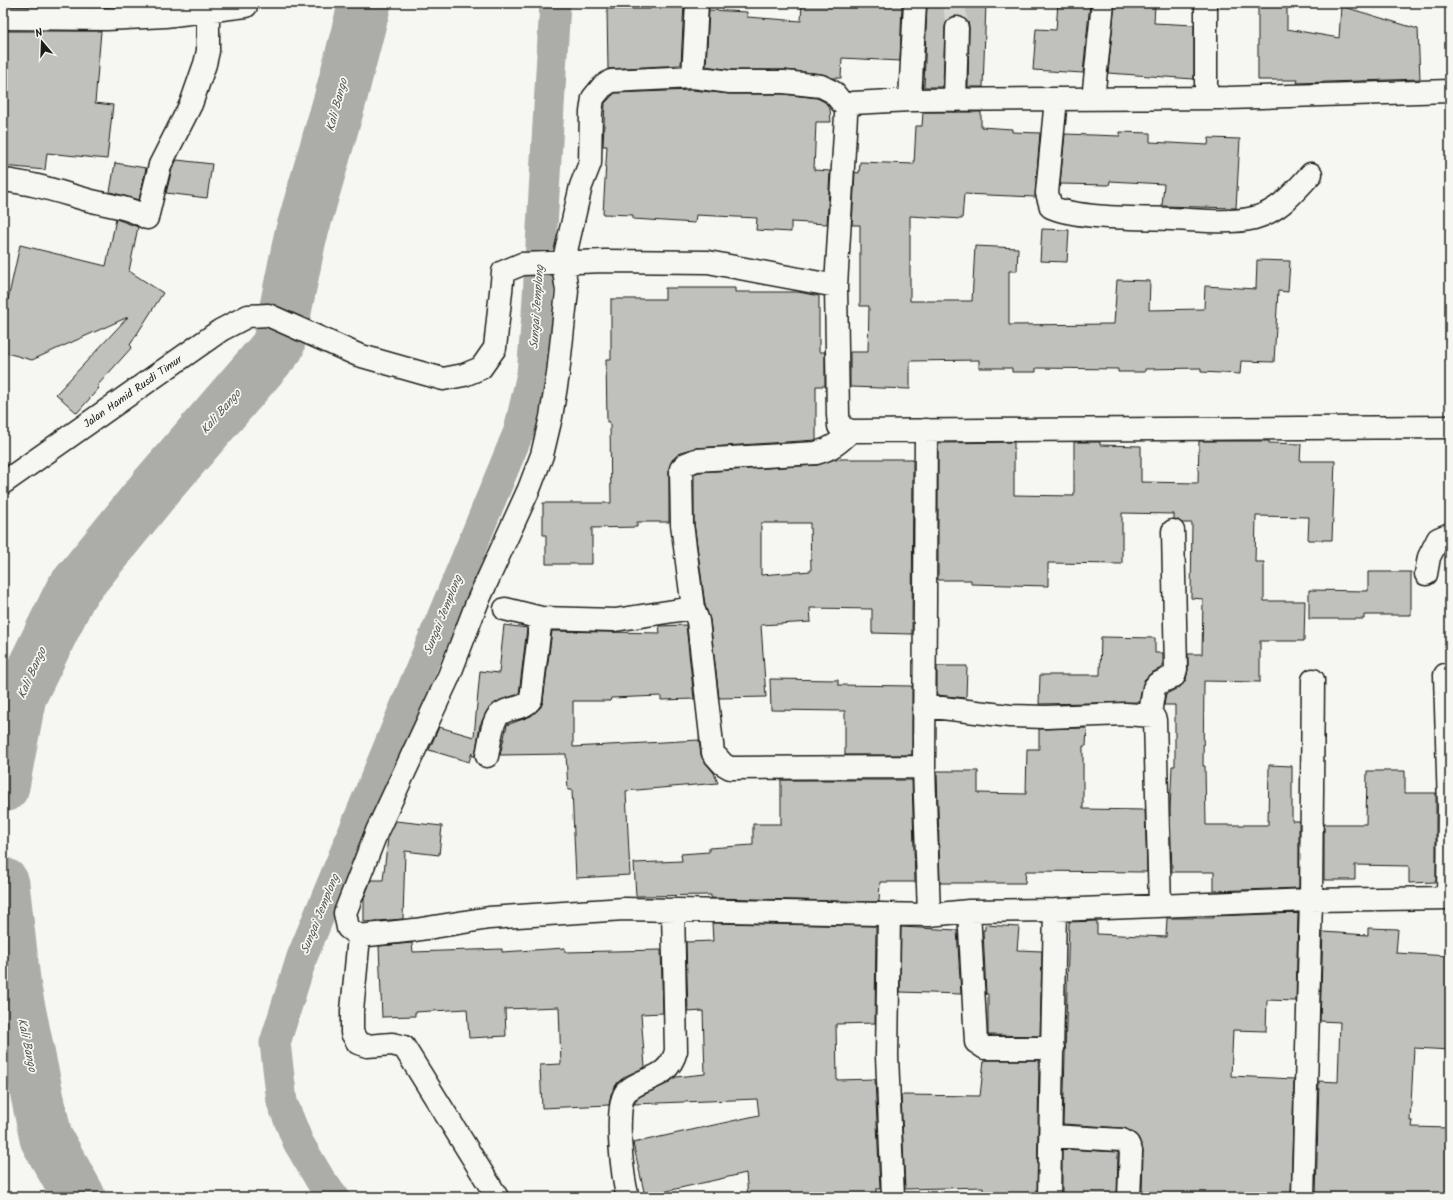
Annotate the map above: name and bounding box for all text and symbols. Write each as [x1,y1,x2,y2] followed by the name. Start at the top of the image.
[22,22,62,62] north arrow
[33,24,45,43] text: N
[321,75,354,134] water label: Kali Bango
[525,263,550,350] water label: Sungai Jemplong
[80,350,187,433] street label: Jalan Hamid Rusdi Timur
[196,384,247,439] water label: Kali Bango
[418,571,468,658] water label: Sungai Jemplong
[12,643,52,702] water label: Kali Bango
[295,870,345,957] water label: Sungai Jemplong
[12,1017,42,1075] water label: Kali Bango

